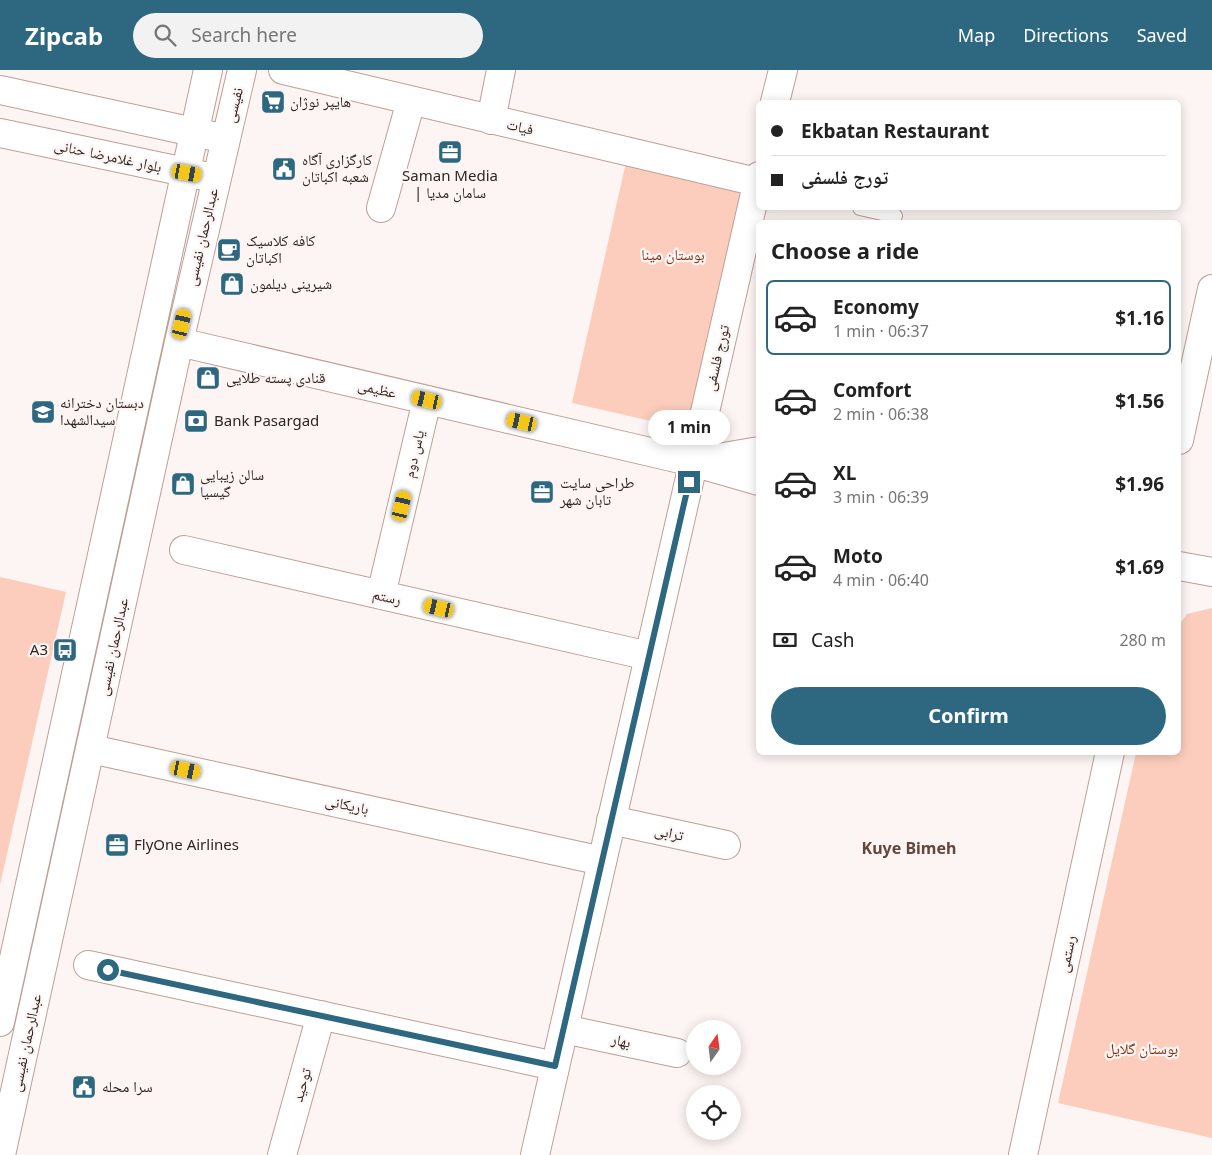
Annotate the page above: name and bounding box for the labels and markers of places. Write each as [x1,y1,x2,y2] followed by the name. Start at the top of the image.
[260,89,286,115] supermarket icon: هایپر نوژان
[290,91,351,112] place label: هایپر نوژان
[437,139,463,165] office icon: Saman Media | سامان مدیا
[302,149,372,187] place label: کارگزاری آگاه شعبه اکباتان
[271,156,297,182] public building icon: کارگزاری آگاه شعبه اکباتان
[402,165,498,203] place label: Saman Media | سامان مدیا
[246,230,315,268] place label: کافه کلاسیک اکباتان
[216,237,242,263] cafe icon: کافه کلاسیک اکباتان
[219,271,245,297] shop icon: شیرینی دیلمون
[250,273,332,294] place label: شیرینی دیلمون
[195,365,221,391] shop icon: قنادی پسته طلایی
[226,367,326,388] place label: قنادی پسته طلایی
[60,392,144,429] place label: دبستان دخترانه سیدالشهدا
[30,399,56,425] school or university icon: دبستان دخترانه سیدالشهدا
[183,408,209,434] bank icon: Bank Pasargad
[214,410,319,430] place label: Bank Pasargad
[200,464,264,501] place label: سالن زیبایی گیسیا
[170,471,196,497] shop icon: سالن زیبایی گیسیا
[559,472,634,510] place label: طراحی سایت تابان شهر
[529,479,555,505] office icon: طراحی سایت تابان شهر
[52,637,78,663] bus stop icon: A3
[30,639,48,659] place label: A3
[104,832,130,858] office icon: FlyOne Airlines
[134,834,239,854] place label: FlyOne Airlines
[71,1074,97,1100] public building icon: سرا محله
[102,1076,153,1096] place label: سرا محله

